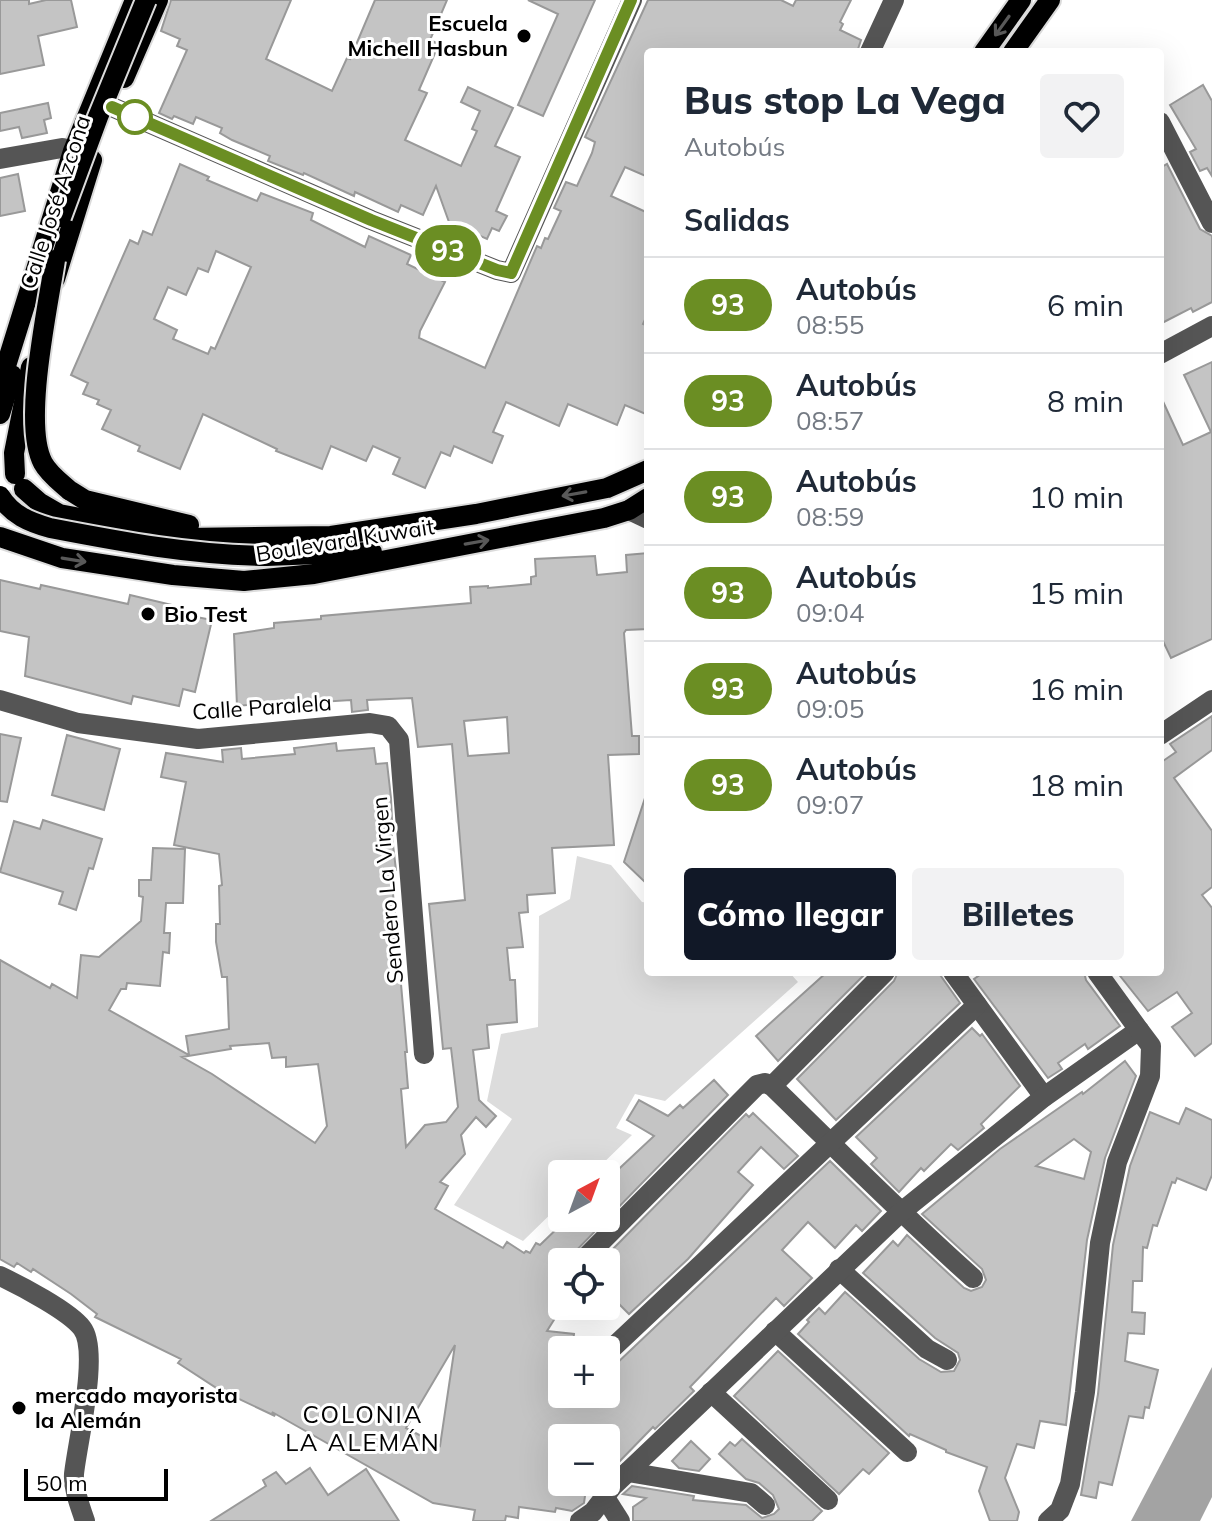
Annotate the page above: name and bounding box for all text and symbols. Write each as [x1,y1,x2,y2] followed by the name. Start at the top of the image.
[347,9,508,62] place label: Escuela Michell Hasbun
[994,15,1011,36] one-way arrow
[515,27,533,45] marker: Escuela Michell Hasbun
[1040,74,1124,158] button: heart
[684,76,1006,124] text: Bus stop La Vega
[118,100,152,134] unlabelled marker
[14,112,96,292] street label: Calle José Azcona
[684,130,785,163] text: Autobús
[684,201,790,239] text: Salidas
[412,225,484,277] line badge: 93
[431,233,465,268] text: 93
[796,270,917,308] text: Autobús
[1047,286,1124,324] text: 6 min
[711,287,745,322] text: 93
[796,308,864,341] text: 08:55
[796,366,917,404] text: Autobús
[1047,382,1124,420] text: 8 min
[711,383,745,418] text: 93
[796,404,864,437] text: 08:57
[796,462,917,500] text: Autobús
[1029,478,1124,516] text: 10 min
[711,479,745,514] text: 93
[562,487,587,502] one-way arrow
[796,500,864,533] text: 08:59
[254,512,436,568] street label: Boulevard Kuwait
[464,534,489,549] one-way arrow
[61,553,87,568] one-way arrow
[796,558,917,596] text: Autobús
[1029,574,1124,612] text: 15 min
[711,575,745,610] text: 93
[796,596,864,629] text: 09:04
[164,600,247,628] place label: Bio Test
[139,605,157,623] marker: Bio Test
[796,654,917,692] text: Autobús
[1029,670,1124,708] text: 16 min
[711,671,745,706] text: 93
[191,688,333,726] street label: Calle Paralela
[796,692,864,725] text: 09:05
[796,750,917,788] text: Autobús
[1029,766,1124,804] text: 18 min
[711,767,745,802] text: 93
[796,788,864,821] text: 09:07
[365,795,409,985] street label: Sendero La Virgen
[684,868,896,960] button: Cómo llegar
[912,868,1124,960] button: Billetes
[548,1160,620,1232] north arrow
[548,1160,620,1496] map controls
[548,1248,620,1320] button: locate
[548,1336,620,1408] button: +
[35,1381,238,1434] place label: mercado mayorista la Alemán
[10,1399,28,1417] marker: mercado mayorista la Alemán
[285,1399,441,1457] district label: COLONIA LA ALEMÁN
[548,1424,620,1496] button: −
[24,1465,168,1501] scale bar
[36,1469,87,1497] text: 50 m

